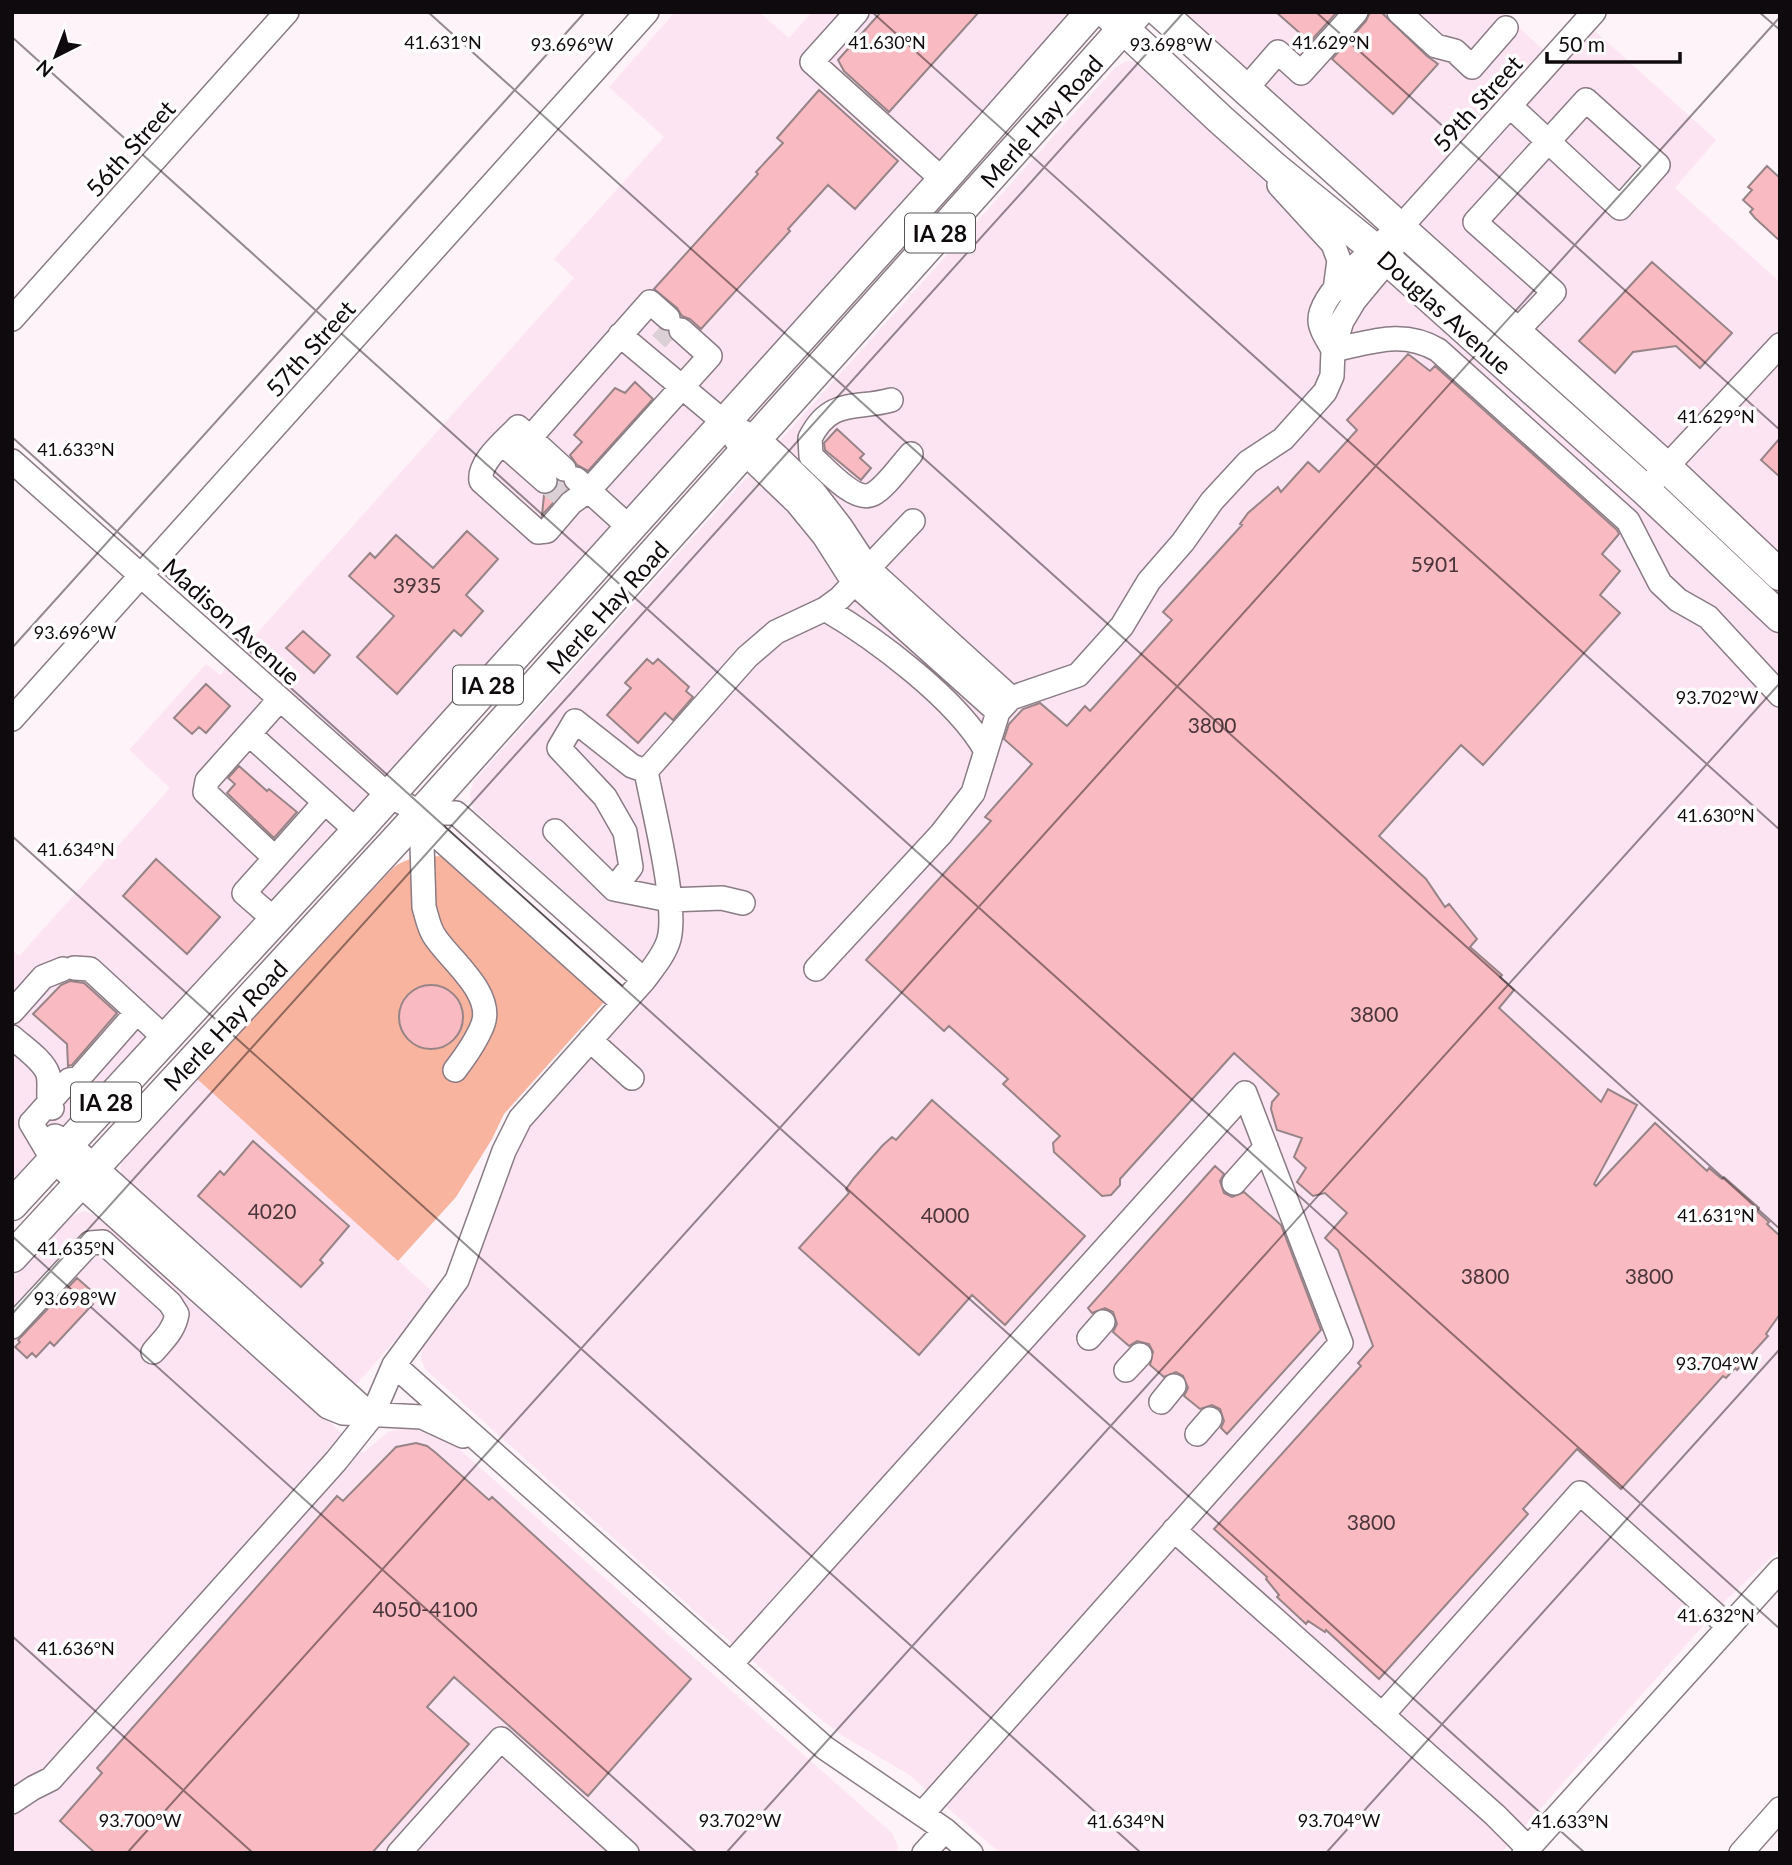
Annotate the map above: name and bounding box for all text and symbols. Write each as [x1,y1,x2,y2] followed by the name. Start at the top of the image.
[21,21,91,91] north arrow
[1547,21,1680,65] scale bar
[404,31,482,53] text: 41.631°N
[848,31,926,53] text: 41.630°N
[1292,31,1370,53] text: 41.629°N
[1558,31,1605,56] text: 50 m
[531,33,614,55] text: 93.696°W
[1130,33,1213,55] text: 93.698°W
[974,49,1108,193] street label: Merle Hay Road
[1426,49,1528,157] street label: 59th Street
[31,56,57,82] text: N
[79,94,181,202] street label: 56th Street
[905,214,975,252] road number: IA 28
[1372,244,1518,380] street label: Douglas Avenue
[259,294,361,402] street label: 57th Street
[1677,405,1755,427] text: 41.629°N
[37,438,115,460] text: 41.633°N
[540,535,674,679] street label: Merle Hay Road
[1411,551,1459,576] house number: 5901
[157,552,307,690] street label: Madison Avenue
[393,572,441,597] house number: 3935
[34,621,117,643] text: 93.696°W
[453,666,523,705] road number: IA 28
[1676,686,1759,708] text: 93.702°W
[1188,712,1236,737] house number: 3800
[1677,804,1755,826] text: 41.630°N
[37,838,115,860] text: 41.634°N
[157,953,293,1097] street label: Merle Hay Road
[1350,1001,1398,1026] house number: 3800
[71,1082,141,1121] road number: IA 28
[248,1198,296,1223] house number: 4020
[921,1202,969,1227] house number: 4000
[1677,1204,1755,1226] text: 41.631°N
[37,1237,115,1259] text: 41.635°N
[1461,1263,1509,1288] house number: 3800
[1625,1263,1673,1288] house number: 3800
[34,1287,117,1309] text: 93.698°W
[1676,1352,1759,1374] text: 93.704°W
[1347,1509,1395,1534] house number: 3800
[372,1596,478,1621] house number: 4050-4100
[1677,1604,1755,1626] text: 41.632°N
[37,1637,115,1659] text: 41.636°N
[99,1809,182,1831] text: 93.700°W
[699,1809,782,1831] text: 93.702°W
[1298,1809,1381,1831] text: 93.704°W
[1087,1810,1165,1832] text: 41.634°N
[1531,1810,1609,1832] text: 41.633°N

